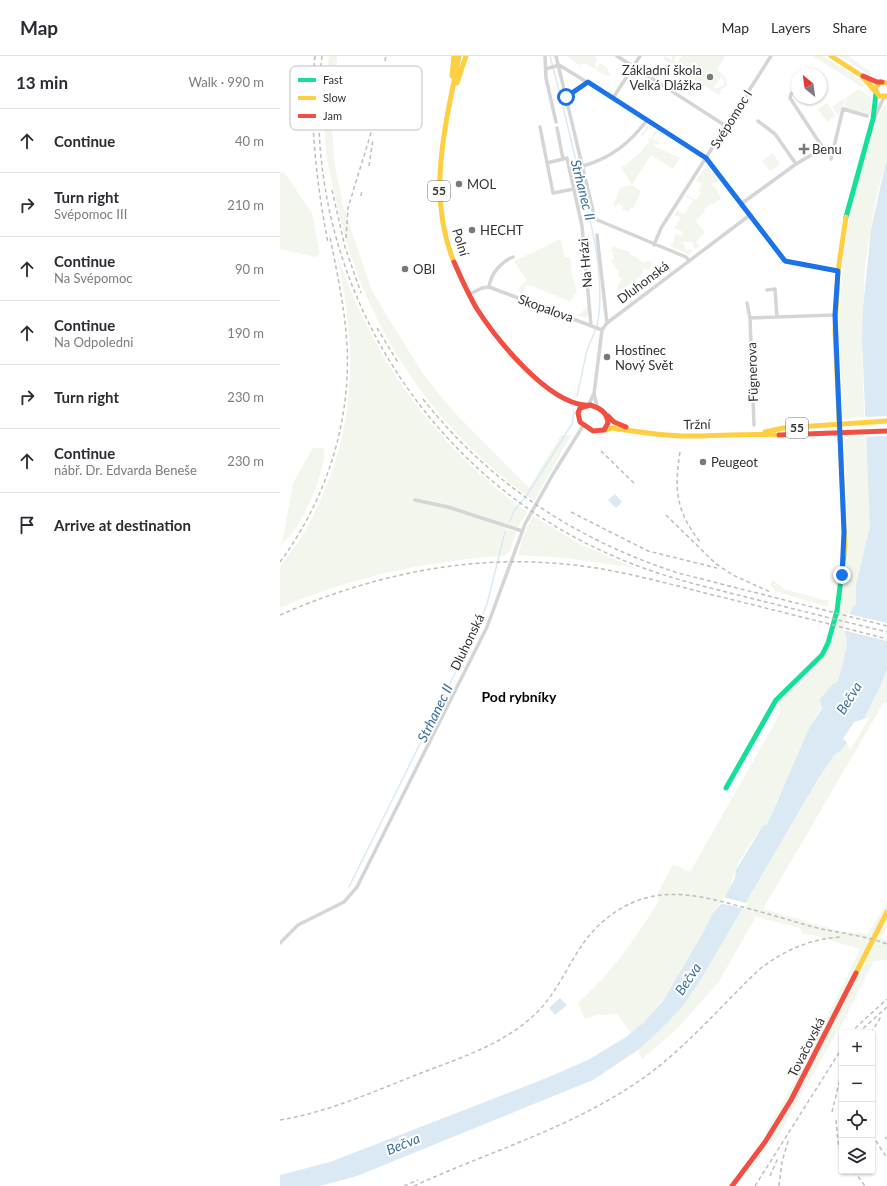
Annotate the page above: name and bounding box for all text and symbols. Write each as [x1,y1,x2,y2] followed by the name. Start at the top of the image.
[20,16,58,39] text: Map
[721,19,749,36] text: Map
[771,19,811,36] text: Layers
[833,19,867,36] text: Share
[622,62,702,93] place label: Základní škola Velká Dlážka
[290,66,422,130] legend
[791,68,827,104] north arrow
[16,72,68,93] text: 13 min
[705,72,715,82] marker: Základní škola Velká Dlážka
[323,73,343,86] text: Fast
[188,74,264,90] text: Walk · 990 m
[707,87,755,151] street label: Svépomoc I
[557,88,575,106] route start
[323,91,347,104] text: Slow
[323,109,342,122] text: Jam
[16,130,38,152] icon: ahead
[54,132,115,150] text: Continue
[235,133,264,149] text: 40 m
[812,141,842,157] place label: Benu
[799,144,809,154] marker: Benu
[568,158,599,222] water label: Strhanec II
[467,176,496,192] place label: MOL
[454,179,464,189] marker: MOL
[428,181,450,201] road number: 55
[54,188,119,206] text: Turn right
[16,194,38,216] icon: right
[227,197,264,213] text: 210 m
[54,206,127,222] text: Svépomoc III
[480,222,524,238] place label: HECHT
[467,225,477,235] marker: HECHT
[449,226,473,259] street label: Polní
[575,238,595,288] street label: Na Hrázi
[54,252,115,270] text: Continue
[614,257,672,307] street label: Dluhonská
[16,258,38,280] icon: ahead
[235,261,264,277] text: 90 m
[413,261,435,277] place label: OBI
[400,264,410,274] marker: OBI
[54,270,133,286] text: Na Svépomoc
[516,291,576,325] street label: Skopalova
[54,316,115,334] text: Continue
[16,322,38,344] icon: ahead
[227,325,264,341] text: 190 m
[54,334,133,350] text: Na Odpoledni
[615,342,673,373] place label: Hostinec Nový Svět
[743,342,761,402] street label: Fügnerova
[602,352,612,362] marker: Hostinec Nový Svět
[16,386,38,408] icon: right
[54,388,119,406] text: Turn right
[227,389,264,405] text: 230 m
[683,416,712,432] street label: Tržní
[786,418,808,438] road number: 55
[54,444,115,462] text: Continue
[16,450,38,472] icon: ahead
[227,453,264,469] text: 230 m
[711,454,758,470] place label: Peugeot
[698,457,708,467] marker: Peugeot
[54,462,197,478] text: nábř. Dr. Edvarda Beneše
[16,514,38,536] icon: arrive
[54,516,191,534] text: Arrive at destination
[833,566,851,584] route end
[447,611,487,673] street label: Dluhonská
[832,678,865,717] water label: Bečva
[413,681,456,745] water label: Strhanec II
[482,688,557,705] district label: Pod rybníky
[671,959,704,998] water label: Bečva
[784,1014,828,1080] street label: Tovačovská
[839,1030,875,1174] map controls
[839,1030,875,1066] button: +
[839,1066,875,1102] button: −
[839,1102,875,1138] button: locate
[383,1129,422,1158] water label: Bečva
[839,1138,875,1174] button: layers

